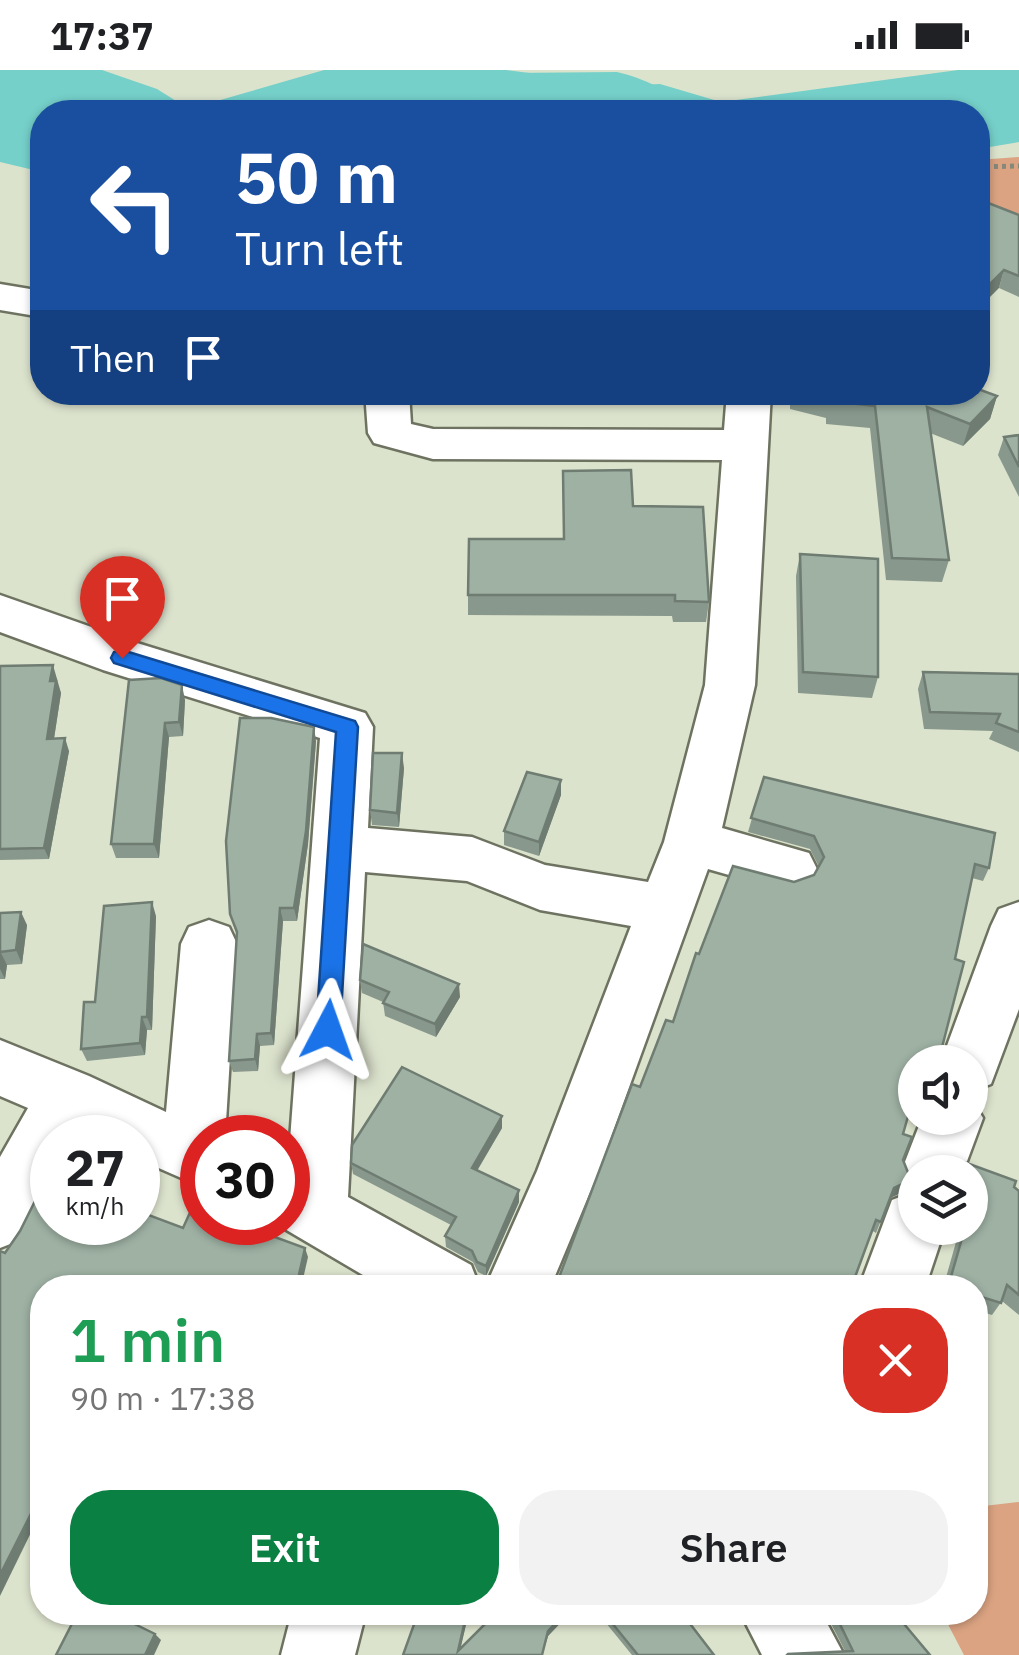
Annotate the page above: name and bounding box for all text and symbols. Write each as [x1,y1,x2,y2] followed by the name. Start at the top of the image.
[50,11,154,60] text: 17:37
[235,131,398,222] text: 50 m
[70,140,200,270] icon: left
[235,219,404,277] text: Turn left
[176,330,231,385] icon: arrive
[70,333,156,382] text: Then
[80,556,165,659] pin
[95,571,150,626] icon: arrive
[276,978,380,1082] position arrow
[898,1045,988,1245] map controls
[898,1045,988,1135] button: sound
[180,1115,310,1245] speed limit sign: 30
[65,1135,125,1200] text: 27
[898,1155,988,1245] button: layers
[66,1189,124,1222] text: km/h
[70,1300,225,1379] text: 1 min
[843,1308,948,1413] button: close
[70,1377,256,1419] text: 90 m · 17:38
[70,1490,499,1605] button: Exit
[519,1490,948,1605] button: Share

